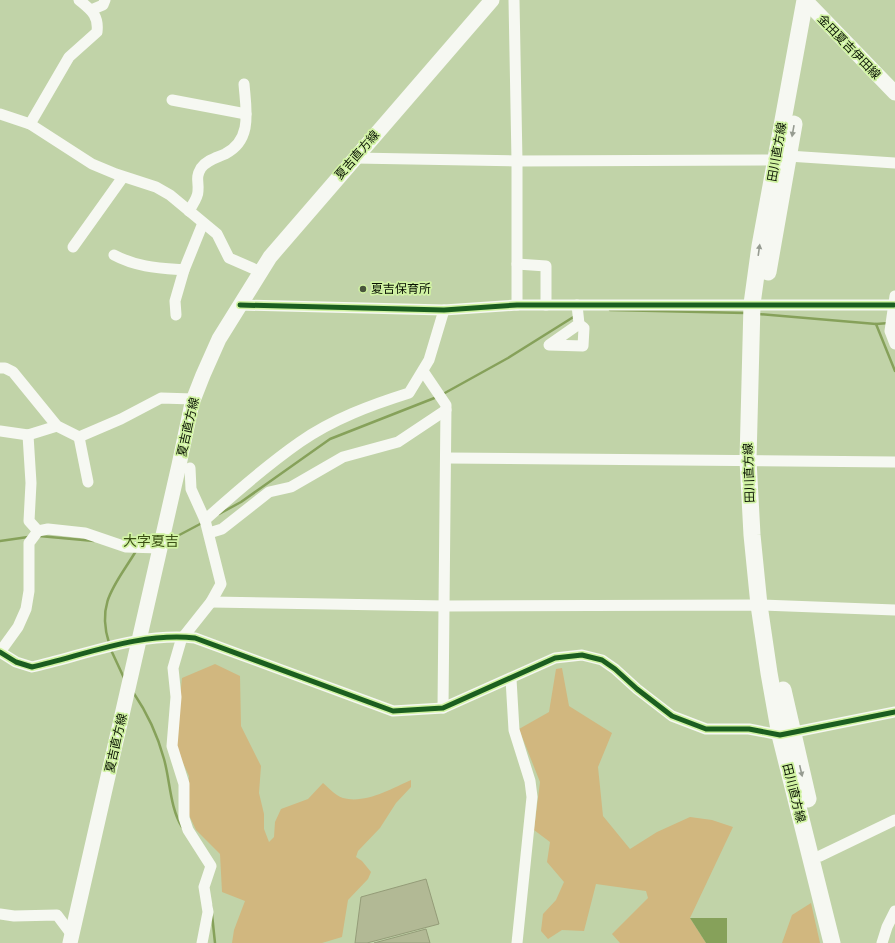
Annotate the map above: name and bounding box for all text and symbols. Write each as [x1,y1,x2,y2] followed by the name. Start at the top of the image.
[815,12,883,82] street label: 金田夏吉伊田線
[765,121,789,183] street label: 田川直方線
[789,125,795,137] one-way arrow
[332,128,382,182] street label: 夏吉直方線
[756,244,762,256] one-way arrow
[371,282,431,296] place label: 夏吉保育所
[358,284,368,294] marker: 夏吉保育所
[174,396,202,458] street label: 夏吉直方線
[741,443,757,503] street label: 田川直方線
[123,533,179,550] district label: 大字夏吉
[102,712,130,774] street label: 夏吉直方線
[780,762,808,824] street label: 田川直方線
[799,765,805,777] one-way arrow

